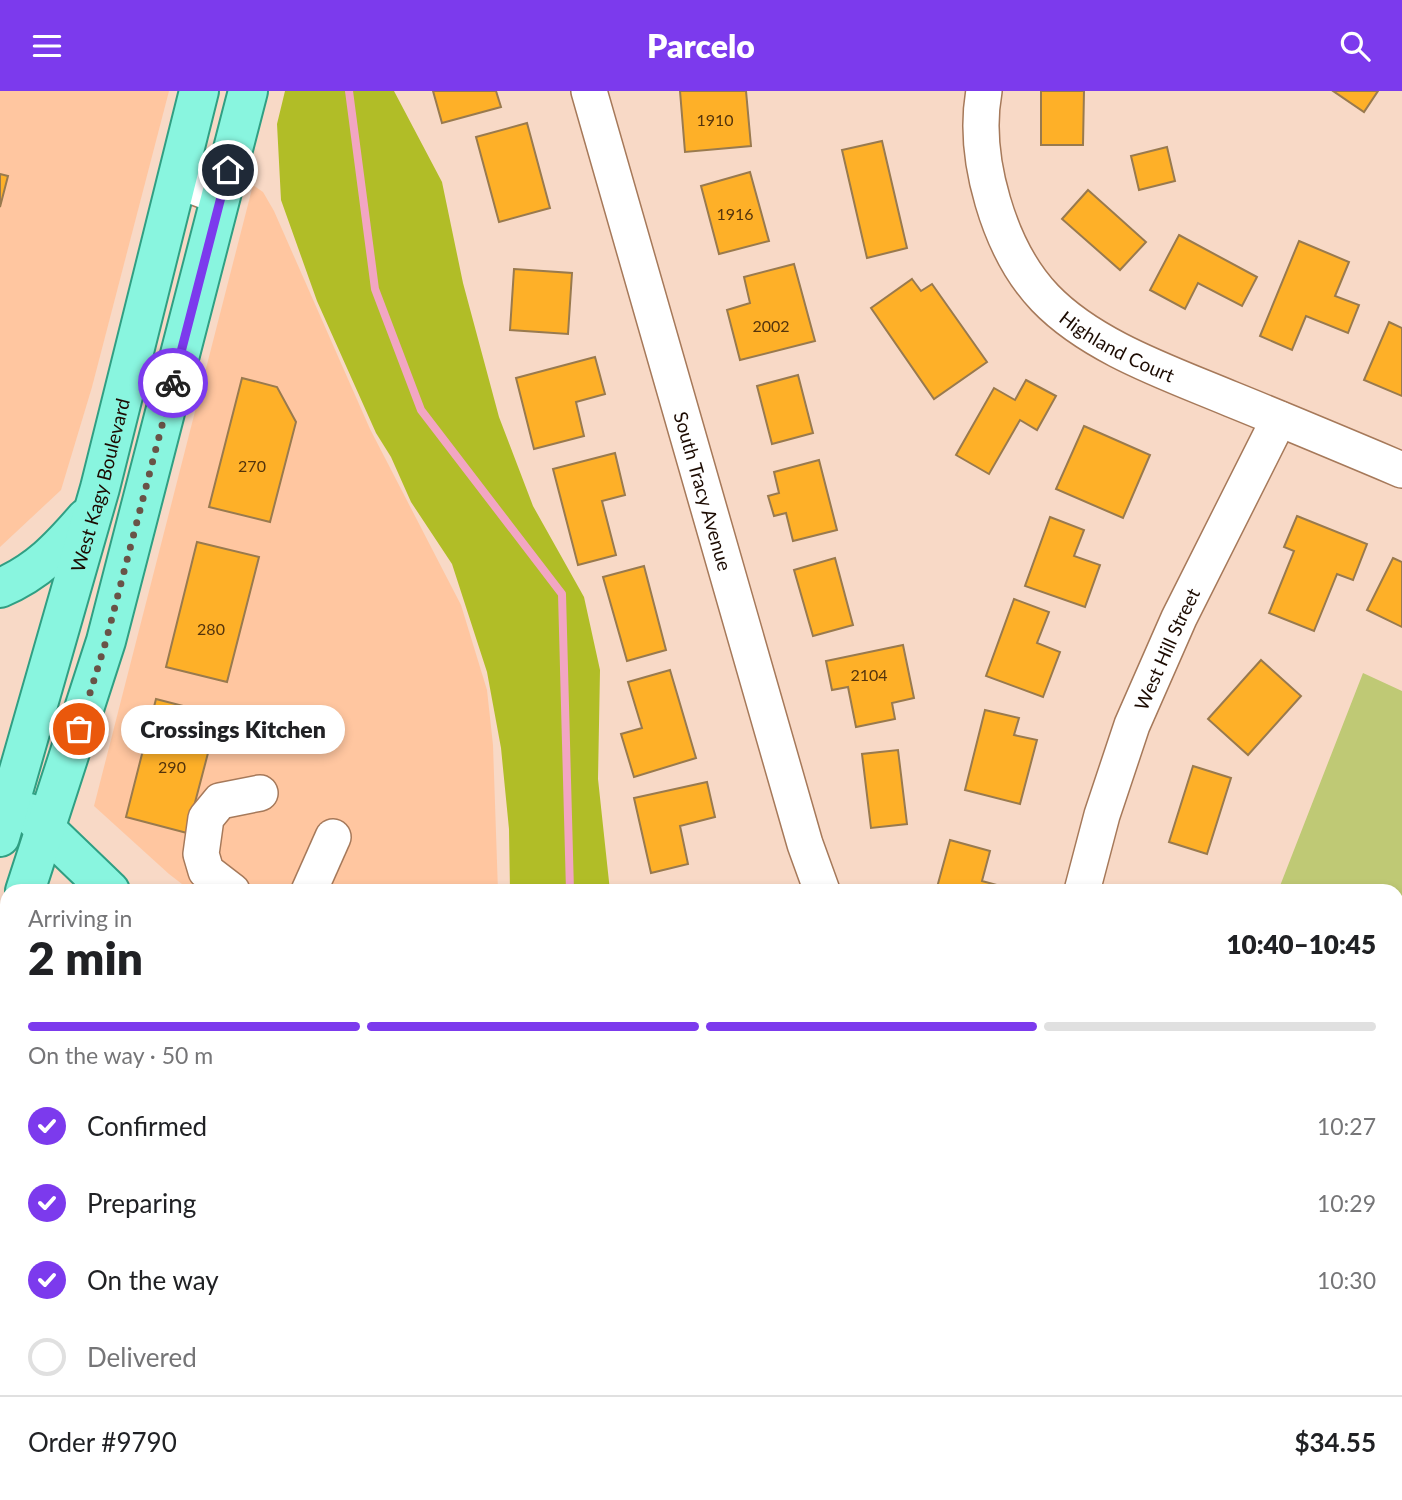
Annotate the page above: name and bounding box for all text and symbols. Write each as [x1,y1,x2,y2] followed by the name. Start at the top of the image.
[647,26,755,65] text: Parcelo
[28,27,66,65] icon: menu
[1336,27,1374,65] icon: search
[696,110,734,129] house number: 1910
[198,140,258,200] pin
[209,151,247,189] icon: home
[716,204,754,223] house number: 1916
[1055,305,1178,386] street label: Highland Court
[752,316,790,335] house number: 2002
[138,348,208,418] courier
[154,364,192,402] icon: bike
[65,396,134,574] street label: West Kagy Boulevard
[670,409,737,573] street label: South Tracy Avenue
[238,456,266,475] house number: 270
[1129,584,1204,713] street label: West Hill Street
[197,619,225,638] house number: 280
[850,665,888,684] house number: 2104
[49,699,109,759] pin
[121,705,345,753] callout: Crossings Kitchen
[60,710,98,748] icon: bag
[140,715,326,743] text: Crossings Kitchen
[158,757,186,776] house number: 290
[28,904,132,932] text: Arriving in
[1226,928,1376,960] text: 10:40–10:45
[28,930,143,985] text: 2 min
[28,1041,213,1069] text: On the way · 50 m
[28,1107,66,1145] icon: check
[87,1110,207,1142] text: Confirmed
[1317,1112,1376,1140] text: 10:27
[28,1184,66,1222] icon: check
[87,1187,196,1219] text: Preparing
[1317,1189,1376,1217] text: 10:29
[28,1261,66,1299] icon: check
[87,1264,219,1296] text: On the way
[1317,1266,1376,1294] text: 10:30
[87,1341,197,1373] text: Delivered
[28,1426,177,1458] text: Order #9790
[1294,1426,1376,1458] text: $34.55

